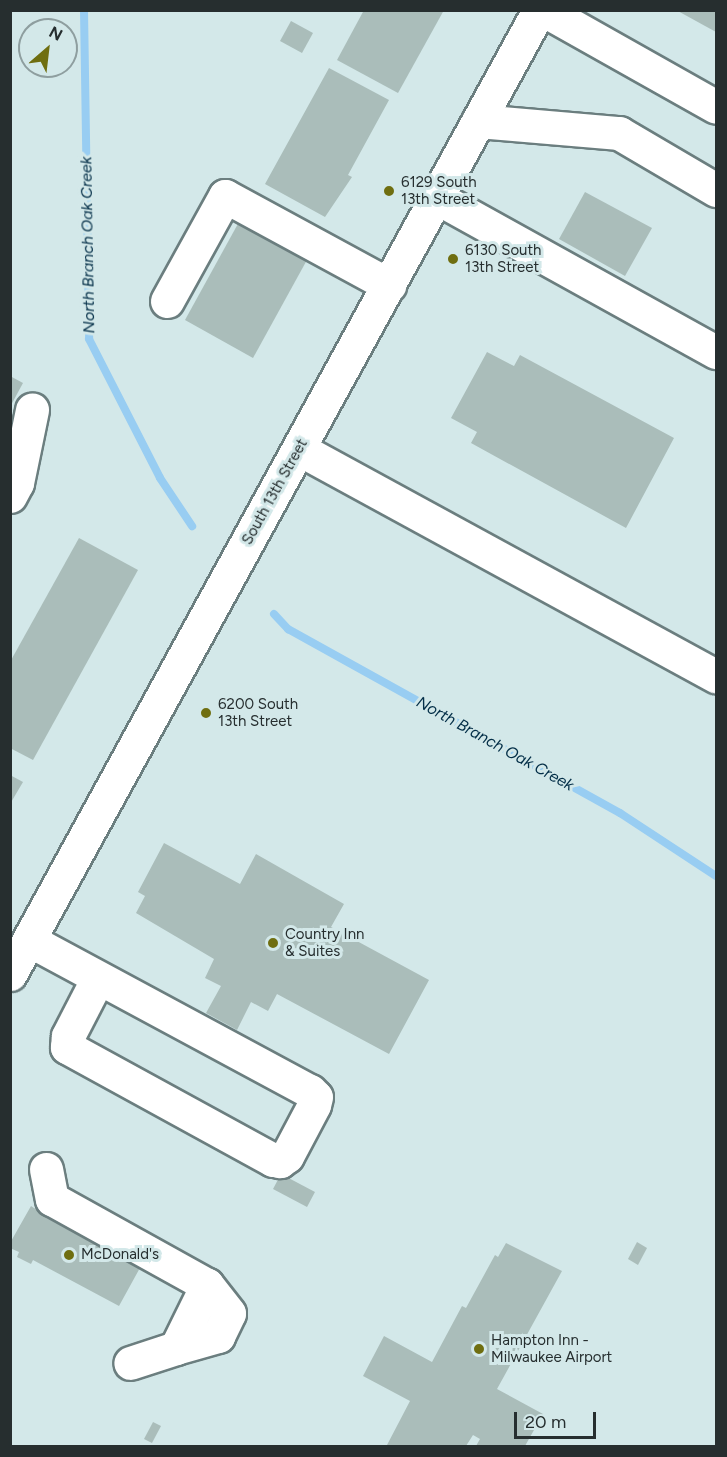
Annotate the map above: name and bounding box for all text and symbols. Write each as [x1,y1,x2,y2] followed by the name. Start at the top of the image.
[18,18,78,78] north arrow
[46,22,66,45] text: N
[77,156,99,334] water label: North Branch Oak Creek
[401,173,477,208] place label: 6129 South 13th Street
[382,184,396,198] marker: 6129 South 13th Street
[465,241,541,276] place label: 6130 South 13th Street
[446,252,460,266] marker: 6130 South 13th Street
[238,436,312,548] street label: South 13th Street
[413,693,577,795] water label: North Branch Oak Creek
[218,695,298,730] place label: 6200 South 13th Street
[199,706,213,720] marker: 6200 South 13th Street
[285,925,364,960] place label: Country Inn & Suites
[266,936,280,950] marker: Country Inn & Suites
[81,1246,159,1264] place label: McDonald's
[62,1248,76,1262] marker: McDonald's
[491,1331,612,1366] place label: Hampton Inn - Milwaukee Airport
[472,1342,486,1356] marker: Hampton Inn - Milwaukee Airport
[517,1400,600,1438] scale bar
[525,1411,566,1433] text: 20 m

